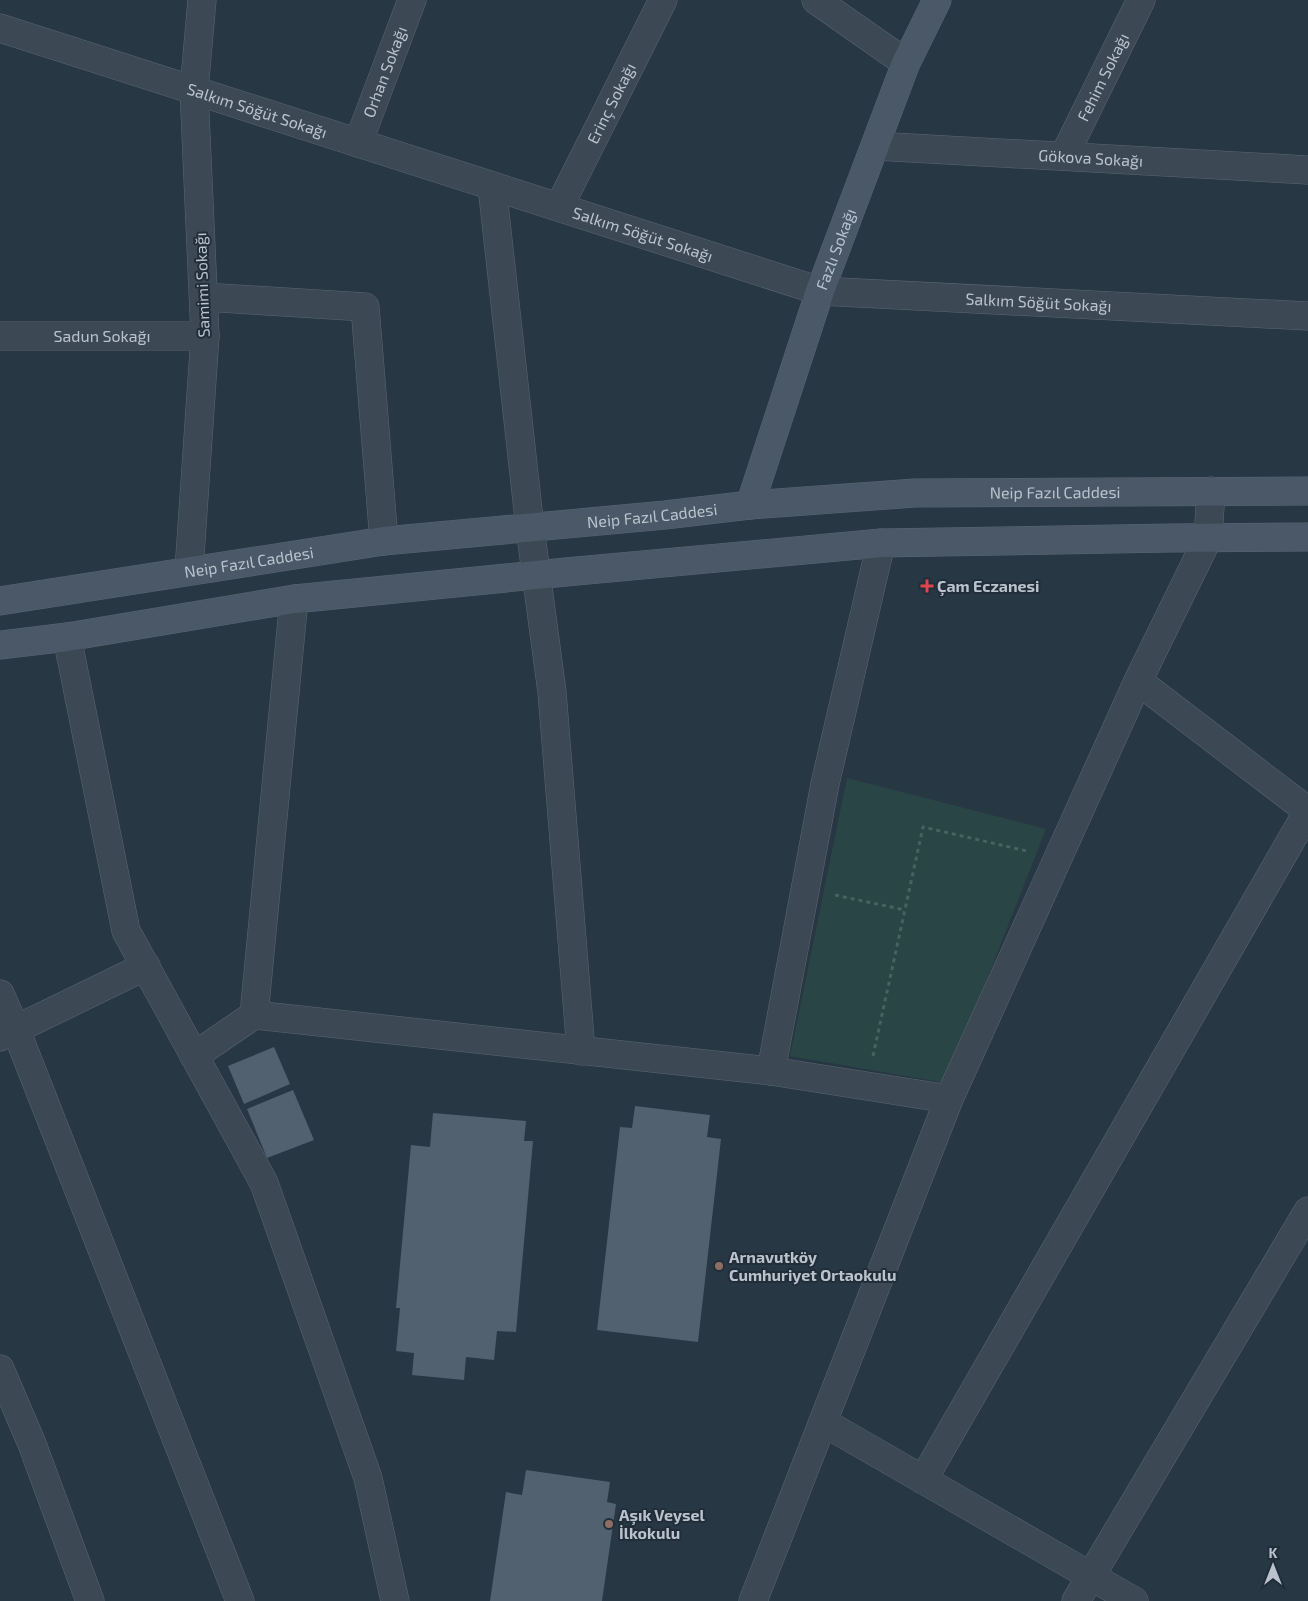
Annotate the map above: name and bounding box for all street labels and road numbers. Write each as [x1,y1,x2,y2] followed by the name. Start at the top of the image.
[359,23,410,120] street label: Orhan Sokağı
[1073,30,1132,124] street label: Fehim Sokağı
[582,60,639,147] street label: Erinç Sokağı
[185,79,330,141] street label: Salkım Söğüt Sokağı
[1038,145,1144,170] street label: Gökova Sokağı
[570,202,715,265] street label: Salkım Söğüt Sokağı
[811,206,859,292] street label: Fazlı Sokağı
[190,232,213,338] street label: Samimi Sokağı
[965,288,1112,315] street label: Salkım Söğüt Sokağı
[54,326,150,345] street label: Sadun Sokağı
[990,482,1121,502] street label: Neip Fazıl Caddesi
[586,499,718,531] street label: Neip Fazıl Caddesi
[183,542,315,581] street label: Neip Fazıl Caddesi

